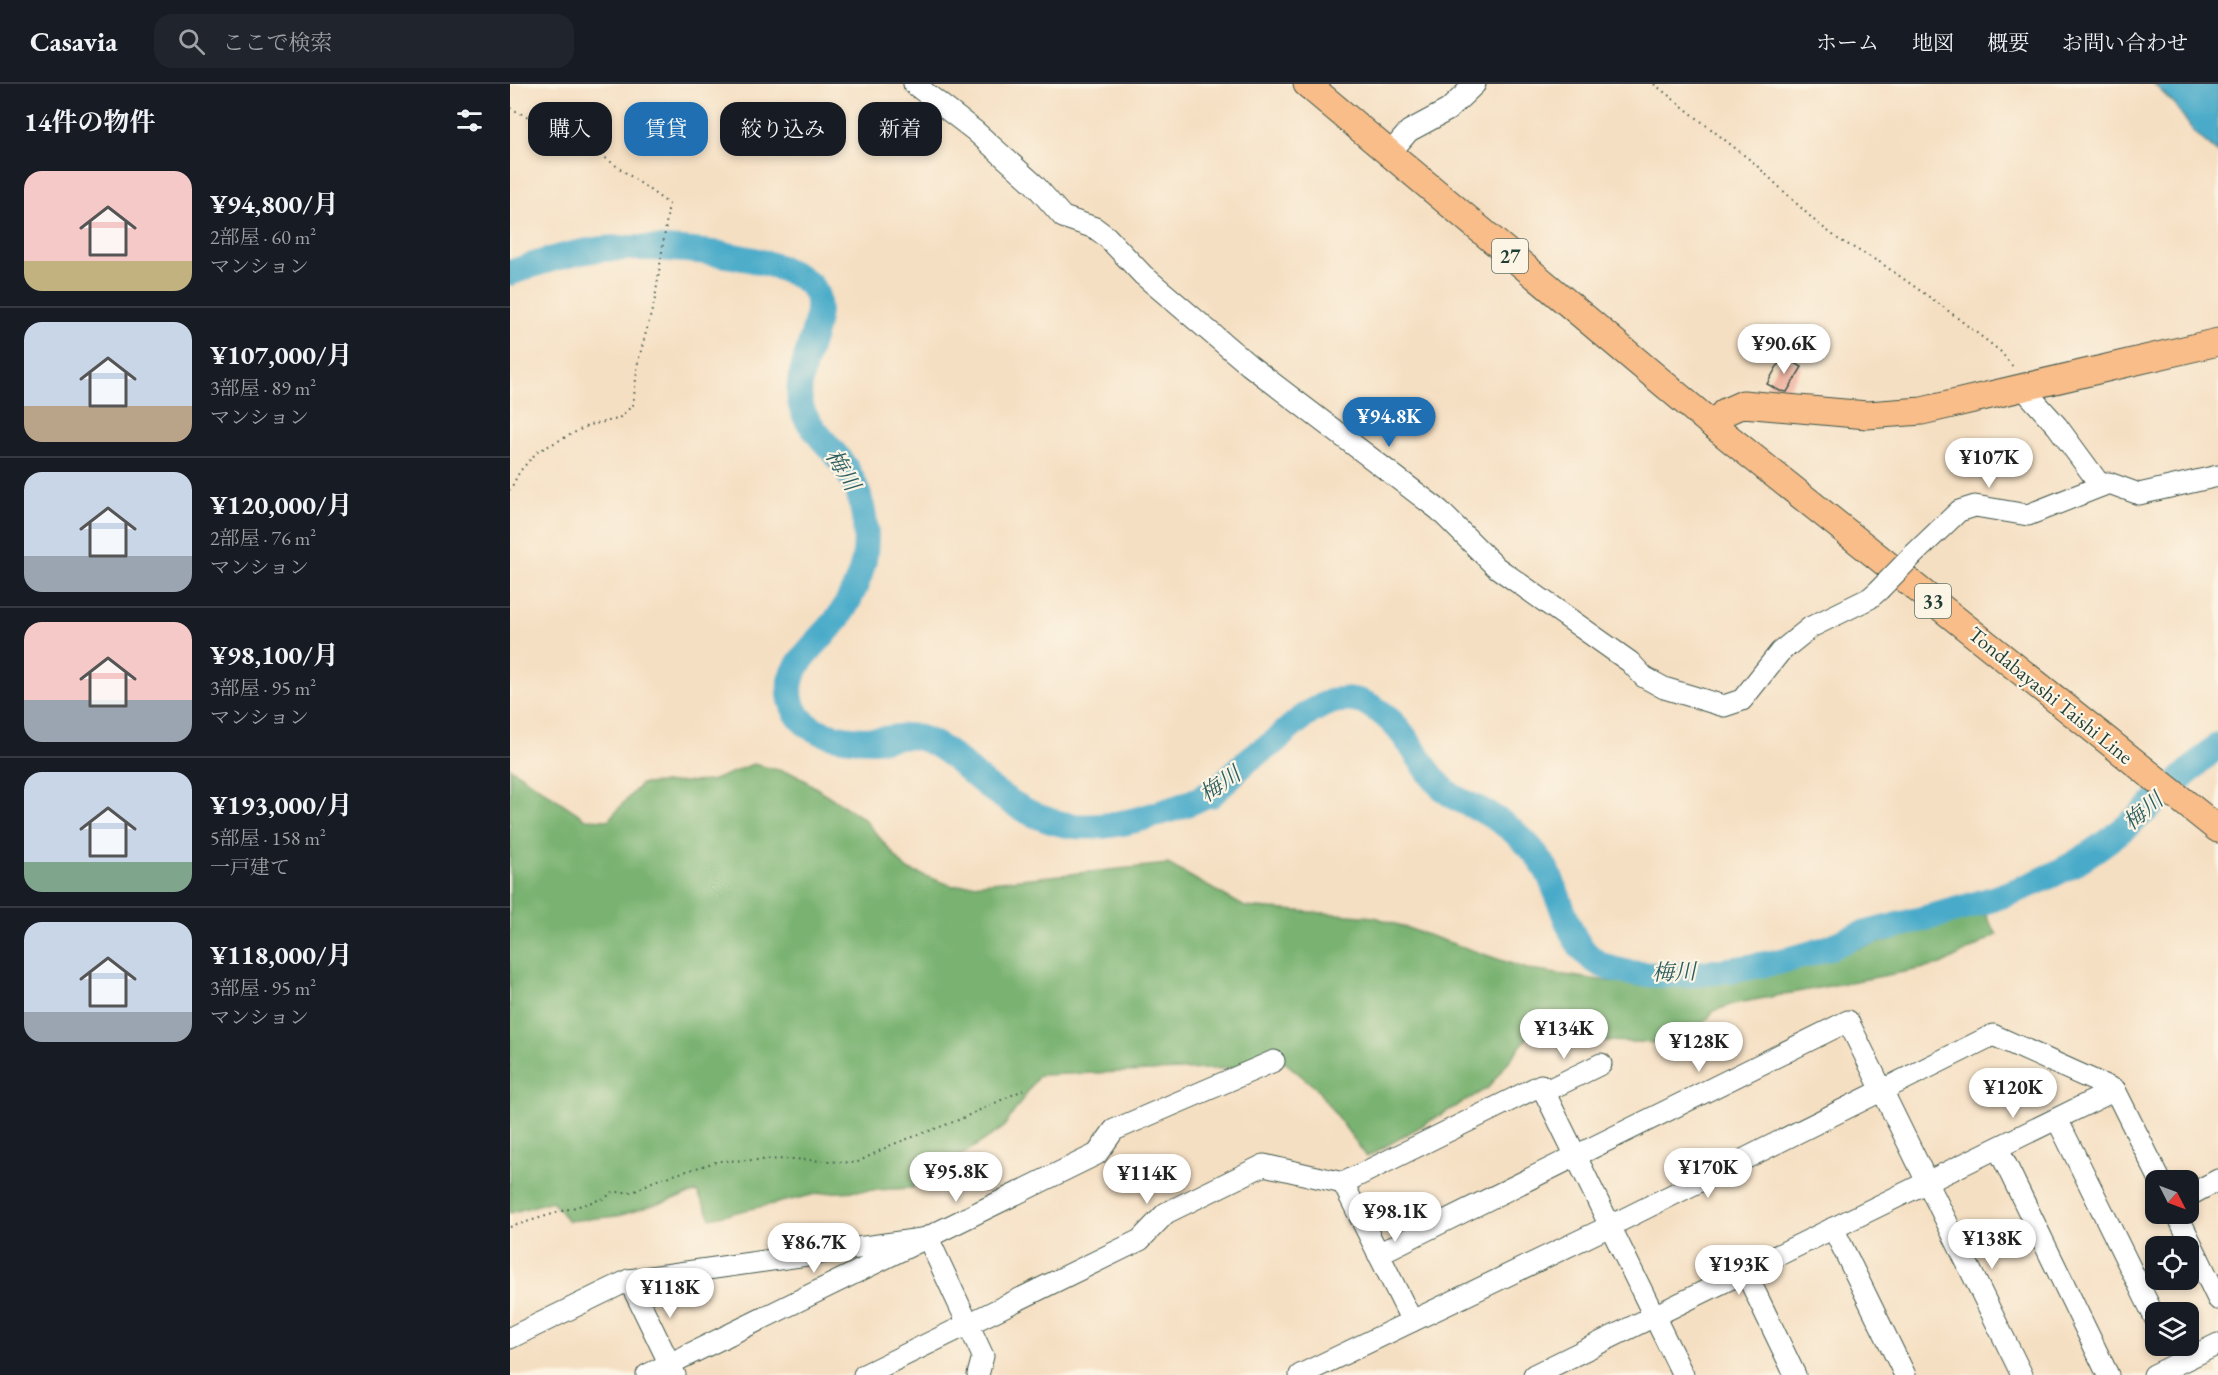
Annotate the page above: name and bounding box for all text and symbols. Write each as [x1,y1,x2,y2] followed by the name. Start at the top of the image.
[154,14,574,68] search box
[30,23,118,59] text: Casavia
[175,25,208,58] icon: search
[223,28,333,57] text: ここで検索
[1816,29,1879,56] text: ホーム
[1912,29,1954,56] text: 地図
[1987,29,2029,56] text: 概要
[2062,29,2188,56] text: お問い合わせ
[528,102,612,156] chip: 購入
[624,102,708,156] chip: 賃貸
[720,102,846,156] chip: 絞り込み
[858,102,942,156] chip: 新着
[453,104,486,137] icon: filters
[24,105,156,139] text: 14件の物件
[210,187,339,221] text: ¥94,800/月
[72,195,144,267] icon: home
[210,224,316,250] text: 2部屋 · 60 m²
[1492,239,1528,273] road number: 27
[210,253,309,279] text: マンション
[1735,324,1833,375] pin: ¥90.6K
[1752,330,1817,356] text: ¥90.6K
[210,338,352,372] text: ¥107,000/月
[72,346,144,418] icon: home
[210,375,316,401] text: 3部屋 · 89 m²
[1340,397,1438,448] pin: ¥94.8K
[1357,403,1422,429] text: ¥94.8K
[210,404,309,430] text: マンション
[1947,438,2031,489] pin: ¥107K
[819,444,868,498] water label: 梅川
[1959,444,2019,470] text: ¥107K
[210,488,352,522] text: ¥120,000/月
[72,496,144,568] icon: home
[210,525,316,551] text: 2部屋 · 76 m²
[210,554,309,580] text: マンション
[1915,584,1951,618] road number: 33
[1963,620,2139,770] street label: Tondabayashi Taishi Line
[210,638,339,672] text: ¥98,100/月
[72,646,144,718] icon: home
[210,675,316,701] text: 3部屋 · 95 m²
[210,704,309,730] text: マンション
[1194,758,1248,809] water label: 梅川
[2117,784,2171,836] water label: 梅川
[210,788,352,822] text: ¥193,000/月
[72,796,144,868] icon: home
[210,825,326,851] text: 5部屋 · 158 m²
[210,854,290,880] text: 一戸建て
[210,938,352,972] text: ¥118,000/月
[72,946,144,1018] icon: home
[1651,957,1698,987] water label: 梅川
[210,975,316,1001] text: 3部屋 · 95 m²
[210,1004,309,1030] text: マンション
[1522,1009,1606,1060] pin: ¥134K
[1534,1015,1594,1041] text: ¥134K
[1657,1022,1741,1073] pin: ¥128K
[1669,1028,1729,1054] text: ¥128K
[1971,1068,2055,1119] pin: ¥120K
[1983,1074,2043,1100] text: ¥120K
[1666,1148,1750,1199] pin: ¥170K
[907,1152,1005,1203] pin: ¥95.8K
[1105,1154,1189,1205] pin: ¥114K
[1678,1154,1738,1180] text: ¥170K
[924,1158,989,1184] text: ¥95.8K
[1117,1160,1177,1186] text: ¥114K
[2145,1170,2199,1224] north arrow
[2145,1170,2199,1356] map controls
[1346,1192,1444,1243] pin: ¥98.1K
[1363,1198,1428,1224] text: ¥98.1K
[1950,1219,2034,1270] pin: ¥138K
[765,1223,863,1274] pin: ¥86.7K
[1962,1225,2022,1251] text: ¥138K
[782,1229,847,1255] text: ¥86.7K
[2145,1236,2199,1290] button: locate
[1697,1245,1781,1296] pin: ¥193K
[1709,1251,1769,1277] text: ¥193K
[628,1268,712,1319] pin: ¥118K
[640,1274,700,1300] text: ¥118K
[2145,1302,2199,1356] button: layers

